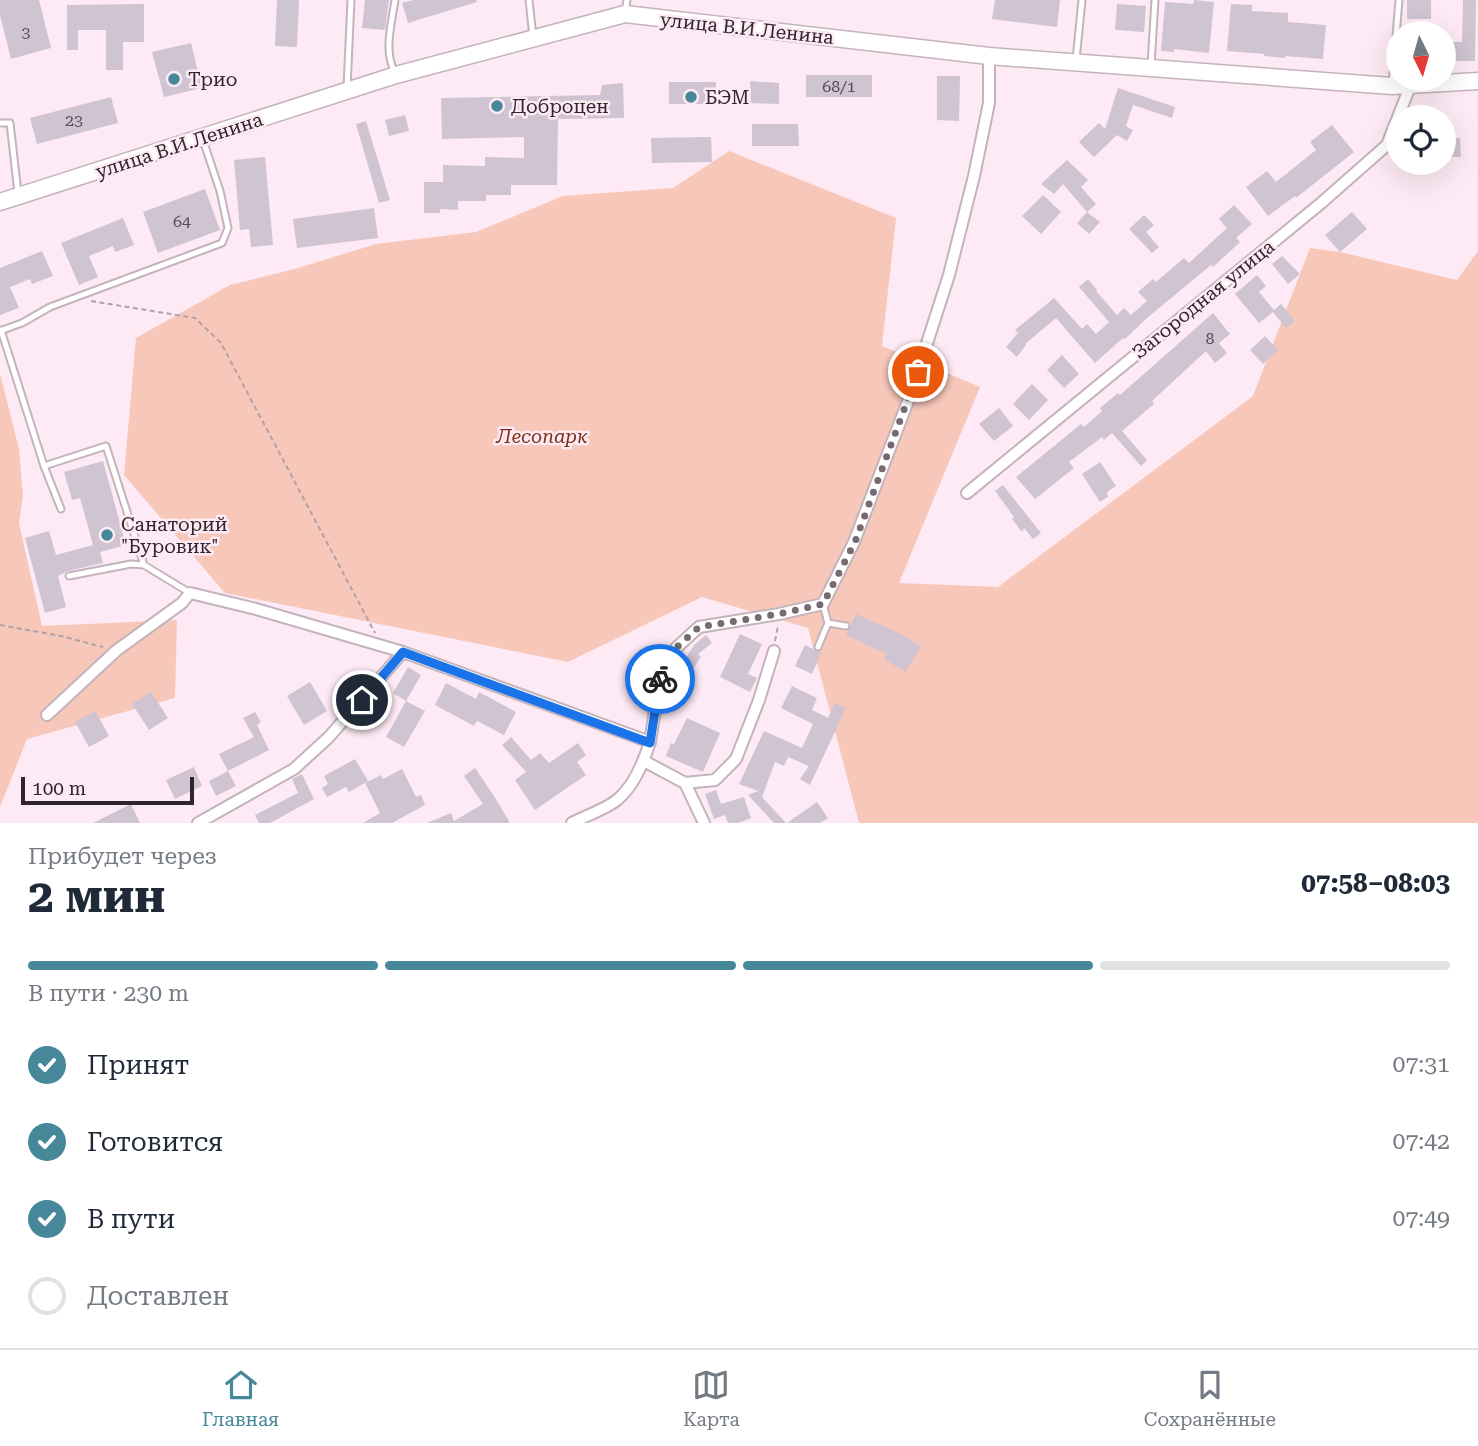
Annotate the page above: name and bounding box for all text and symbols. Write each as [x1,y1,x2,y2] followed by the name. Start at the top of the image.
[659,8,836,49] street label: улица В.И.Ленина
[1386,21,1456,91] north arrow
[1386,21,1456,175] map controls
[22,23,31,42] house number: 3
[188,68,237,91] place label: Трио
[166,71,182,87] marker: Трио
[822,77,856,96] house number: 68/1
[705,86,749,109] place label: БЭМ
[683,89,699,105] marker: БЭМ
[511,95,609,118] place label: Доброцен
[489,98,505,114] marker: Доброцен
[1386,105,1456,175] button: locate
[93,107,266,183] street label: улица В.И.Ленина
[65,111,83,130] house number: 23
[173,212,191,231] house number: 64
[1128,235,1280,364] street label: Загородная улица
[1206,329,1215,348] house number: 8
[888,342,948,402] pin
[899,353,937,391] icon: bag
[495,425,588,448] park label: Лесопарк
[121,513,228,558] place label: Санаторий "Буровик"
[99,527,115,543] marker: Санаторий "Буровик"
[625,644,695,714] courier
[641,660,679,698] icon: bike
[332,670,392,730] pin
[343,681,381,719] icon: home
[21,774,194,806] scale bar
[32,777,86,800] text: 100 m
[28,843,217,870] text: Прибудет через
[1301,868,1450,898] text: 07:58–08:03
[28,869,165,923] text: 2 мин
[28,980,189,1007] text: В пути · 230 m
[28,1046,66,1084] icon: check
[87,1050,189,1080] text: Принят
[1393,1051,1450,1078] text: 07:31
[28,1123,66,1161] icon: check
[87,1127,223,1157] text: Готовится
[1393,1128,1450,1155] text: 07:42
[28,1200,66,1238] icon: check
[87,1204,175,1234] text: В пути
[1393,1205,1450,1232] text: 07:49
[87,1281,229,1311] text: Доставлен
[202,1366,279,1431] tab: Главная
[683,1366,740,1431] tab: Карта
[1144,1366,1276,1431] tab: Сохранённые

